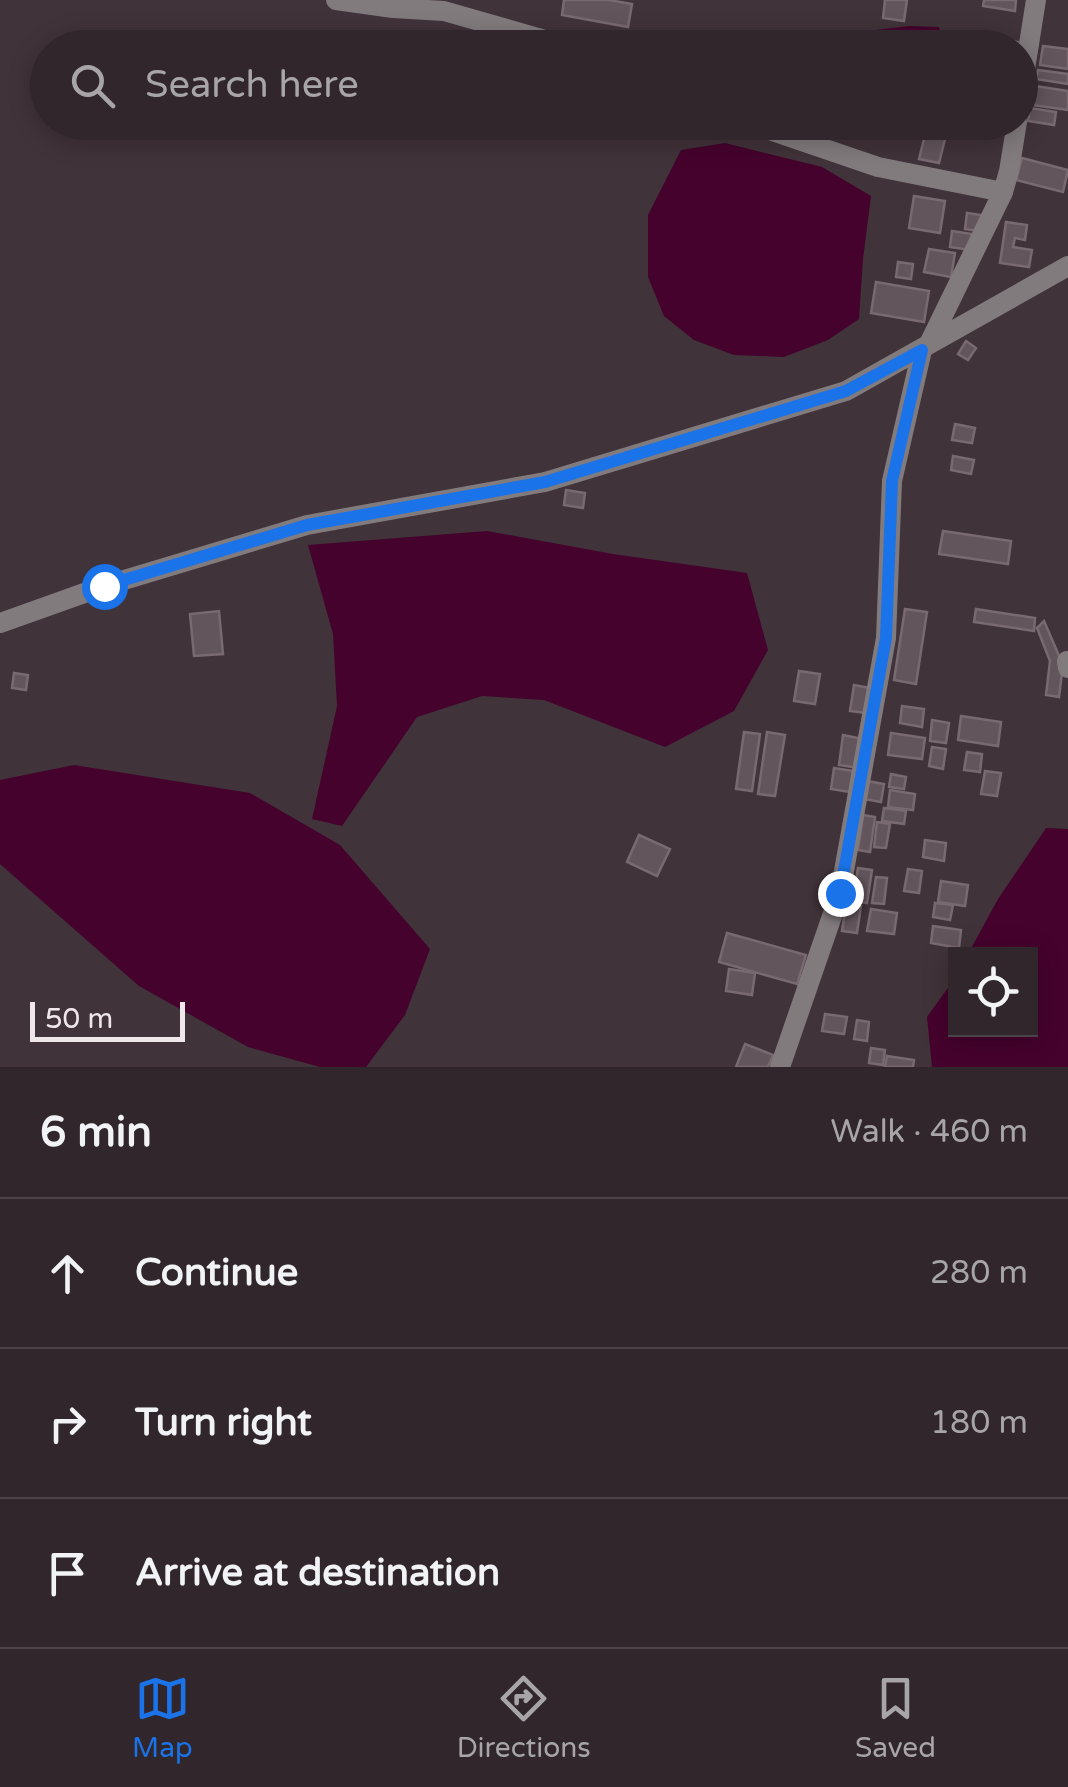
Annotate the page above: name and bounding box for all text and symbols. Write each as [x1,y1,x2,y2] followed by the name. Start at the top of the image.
[30,30,1038,140] search box
[65,58,120,113] icon: search
[145,62,359,108] text: Search here
[82,564,128,610] route start
[818,871,864,917] route end
[948,947,1038,1037] map controls
[948,947,1038,1037] button: locate
[30,997,185,1042] scale bar
[45,1002,113,1036] text: 50 m
[40,1107,152,1158] text: 6 min
[831,1113,1028,1151] text: Walk · 460 m
[40,1246,95,1301] icon: ahead
[135,1250,298,1296] text: Continue
[930,1254,1028,1292] text: 280 m
[40,1396,95,1451] icon: right
[135,1400,312,1446] text: Turn right
[930,1404,1028,1442] text: 180 m
[40,1546,95,1601] icon: arrive
[135,1550,500,1596] text: Arrive at destination
[132,1671,193,1765] tab: Map
[457,1671,591,1765] tab: Directions
[855,1671,936,1765] tab: Saved

